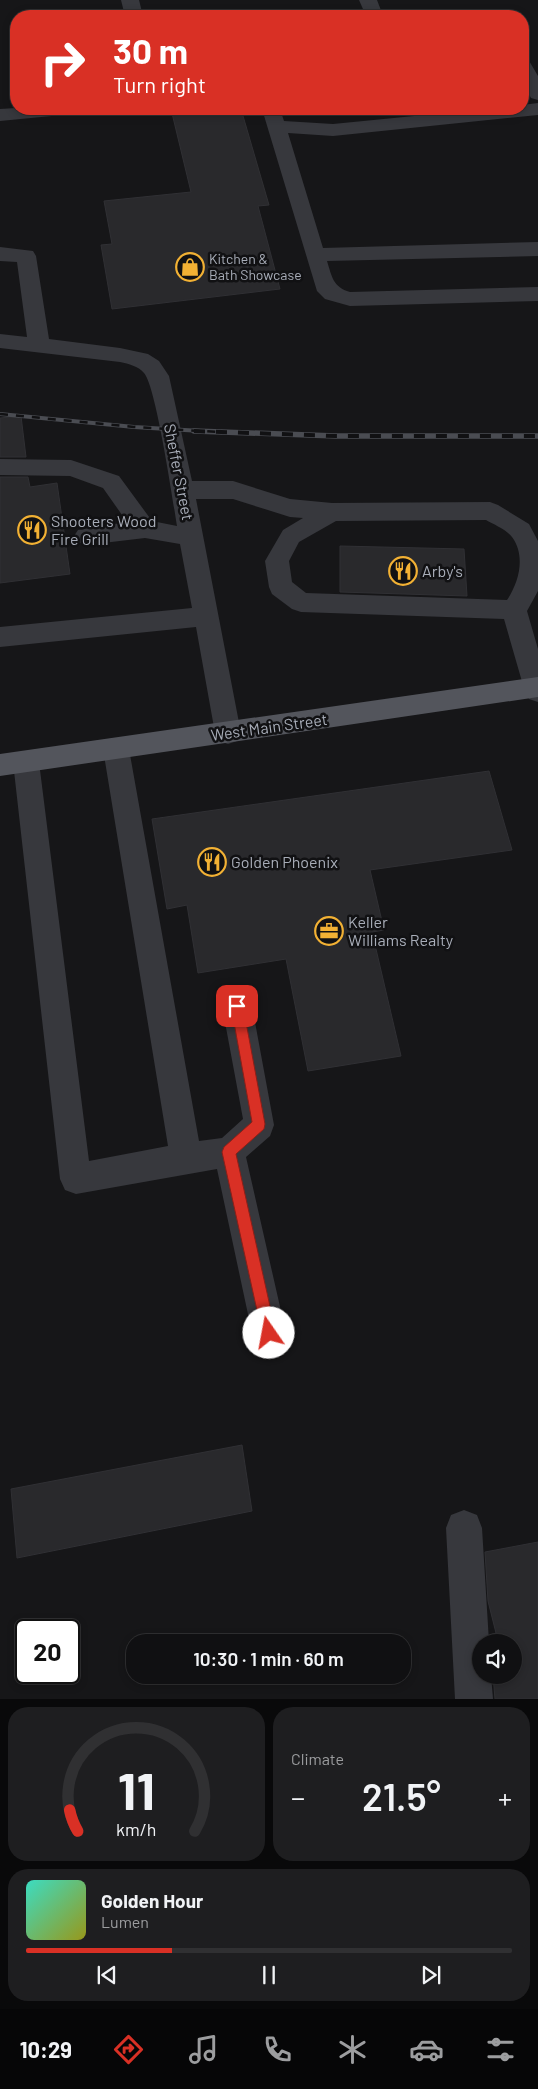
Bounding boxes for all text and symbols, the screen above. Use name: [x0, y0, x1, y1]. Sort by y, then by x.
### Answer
text: 30 m: [113, 29, 188, 71]
icon: right: [30, 30, 95, 95]
text: Turn right: [113, 71, 206, 97]
place label: Kitchen & Bath Showcase: [209, 250, 302, 283]
shop icon: Kitchen & Bath Showcase: [175, 252, 205, 282]
street label: Sheffer Street: [161, 422, 198, 522]
place label: Shooters Wood Fire Grill: [51, 511, 156, 548]
restaurant icon: Shooters Wood Fire Grill: [17, 515, 47, 545]
restaurant icon: Arby's: [388, 556, 418, 586]
place label: Arby's: [422, 561, 463, 580]
street label: West Main Street: [209, 709, 328, 744]
restaurant icon: Golden Phoenix: [197, 847, 227, 877]
place label: Golden Phoenix: [231, 852, 338, 871]
place label: Keller Williams Realty: [348, 912, 454, 949]
office icon: Keller Williams Realty: [314, 916, 344, 946]
pin: [216, 985, 258, 1027]
icon: arrive: [223, 992, 251, 1020]
position arrow: [242, 1306, 294, 1358]
speed limit sign: 20: [15, 1619, 80, 1684]
map controls: [472, 1634, 522, 1684]
button: sound: [472, 1634, 522, 1684]
text: 10:30 · 1 min · 60 m: [193, 1647, 344, 1670]
text: Climate: [291, 1749, 344, 1768]
text: 11: [118, 1758, 155, 1820]
text: 21.5°: [362, 1773, 441, 1819]
text: −: [291, 1780, 305, 1814]
text: +: [498, 1780, 512, 1814]
text: km/h: [116, 1818, 157, 1840]
text: Golden Hour: [101, 1889, 203, 1912]
text: Lumen: [101, 1912, 149, 1931]
icon: previous: [93, 1961, 121, 1989]
icon: pause: [255, 1961, 283, 1989]
icon: next: [417, 1961, 445, 1989]
icon: directions: [111, 2032, 146, 2067]
icon: music: [186, 2032, 221, 2067]
icon: phone: [260, 2032, 295, 2067]
icon: climate: [335, 2032, 370, 2067]
icon: car: [409, 2032, 444, 2067]
icon: filters: [483, 2032, 518, 2067]
text: 10:29: [20, 2036, 72, 2062]

